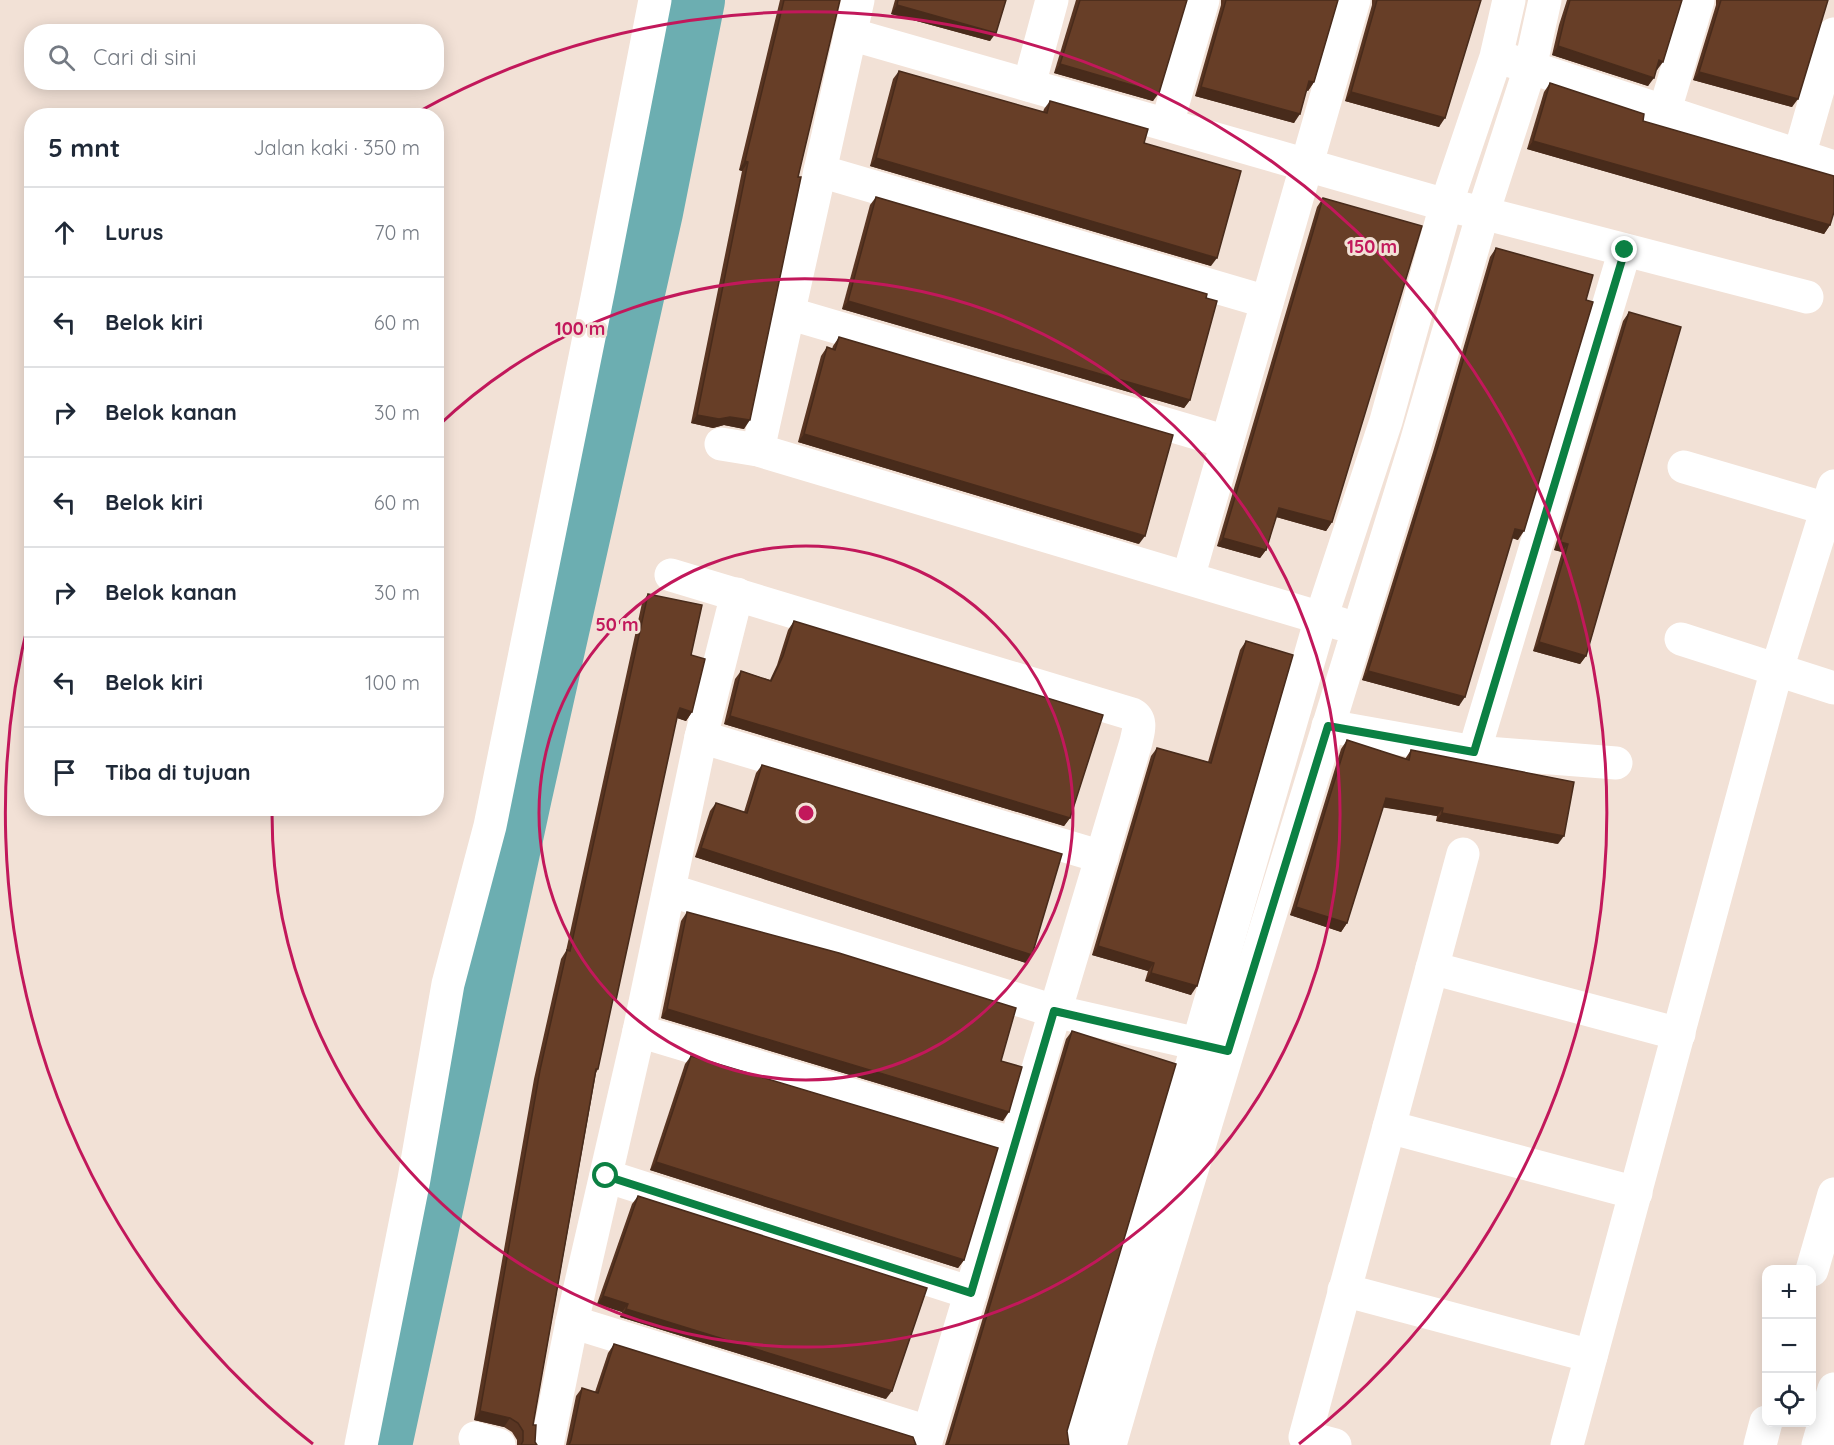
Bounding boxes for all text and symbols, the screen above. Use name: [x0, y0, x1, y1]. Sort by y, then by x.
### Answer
search box: [24, 24, 444, 90]
icon: search: [45, 41, 78, 74]
text: Cari di sini: [93, 43, 196, 71]
text: 5 mnt: [48, 131, 120, 164]
text: Jalan kaki · 350 m: [253, 135, 420, 160]
icon: ahead: [48, 216, 81, 249]
text: Lurus: [105, 218, 163, 246]
text: 70 m: [374, 220, 420, 245]
text: 150 m: [1347, 235, 1397, 258]
route end: [1611, 236, 1637, 262]
icon: left: [48, 306, 81, 339]
text: Belok kiri: [105, 308, 203, 336]
text: 60 m: [374, 310, 420, 335]
text: 100 m: [555, 317, 605, 340]
icon: right: [48, 396, 81, 429]
text: Belok kanan: [105, 398, 237, 426]
text: 30 m: [374, 400, 420, 425]
icon: left: [48, 486, 81, 519]
text: Belok kiri: [105, 488, 203, 516]
text: 60 m: [374, 490, 420, 515]
icon: right: [48, 576, 81, 609]
text: Belok kanan: [105, 578, 237, 606]
text: 30 m: [374, 580, 420, 605]
text: 50 m: [595, 613, 639, 636]
icon: left: [48, 666, 81, 699]
text: Belok kiri: [105, 668, 203, 696]
text: 100 m: [365, 670, 420, 695]
icon: arrive: [48, 756, 81, 789]
text: Tiba di tujuan: [105, 758, 251, 786]
centre of rings: [796, 803, 816, 823]
route start: [592, 1162, 618, 1188]
map controls: [1762, 1265, 1816, 1427]
button: +: [1762, 1265, 1816, 1319]
button: −: [1762, 1319, 1816, 1373]
button: locate: [1762, 1373, 1816, 1427]

